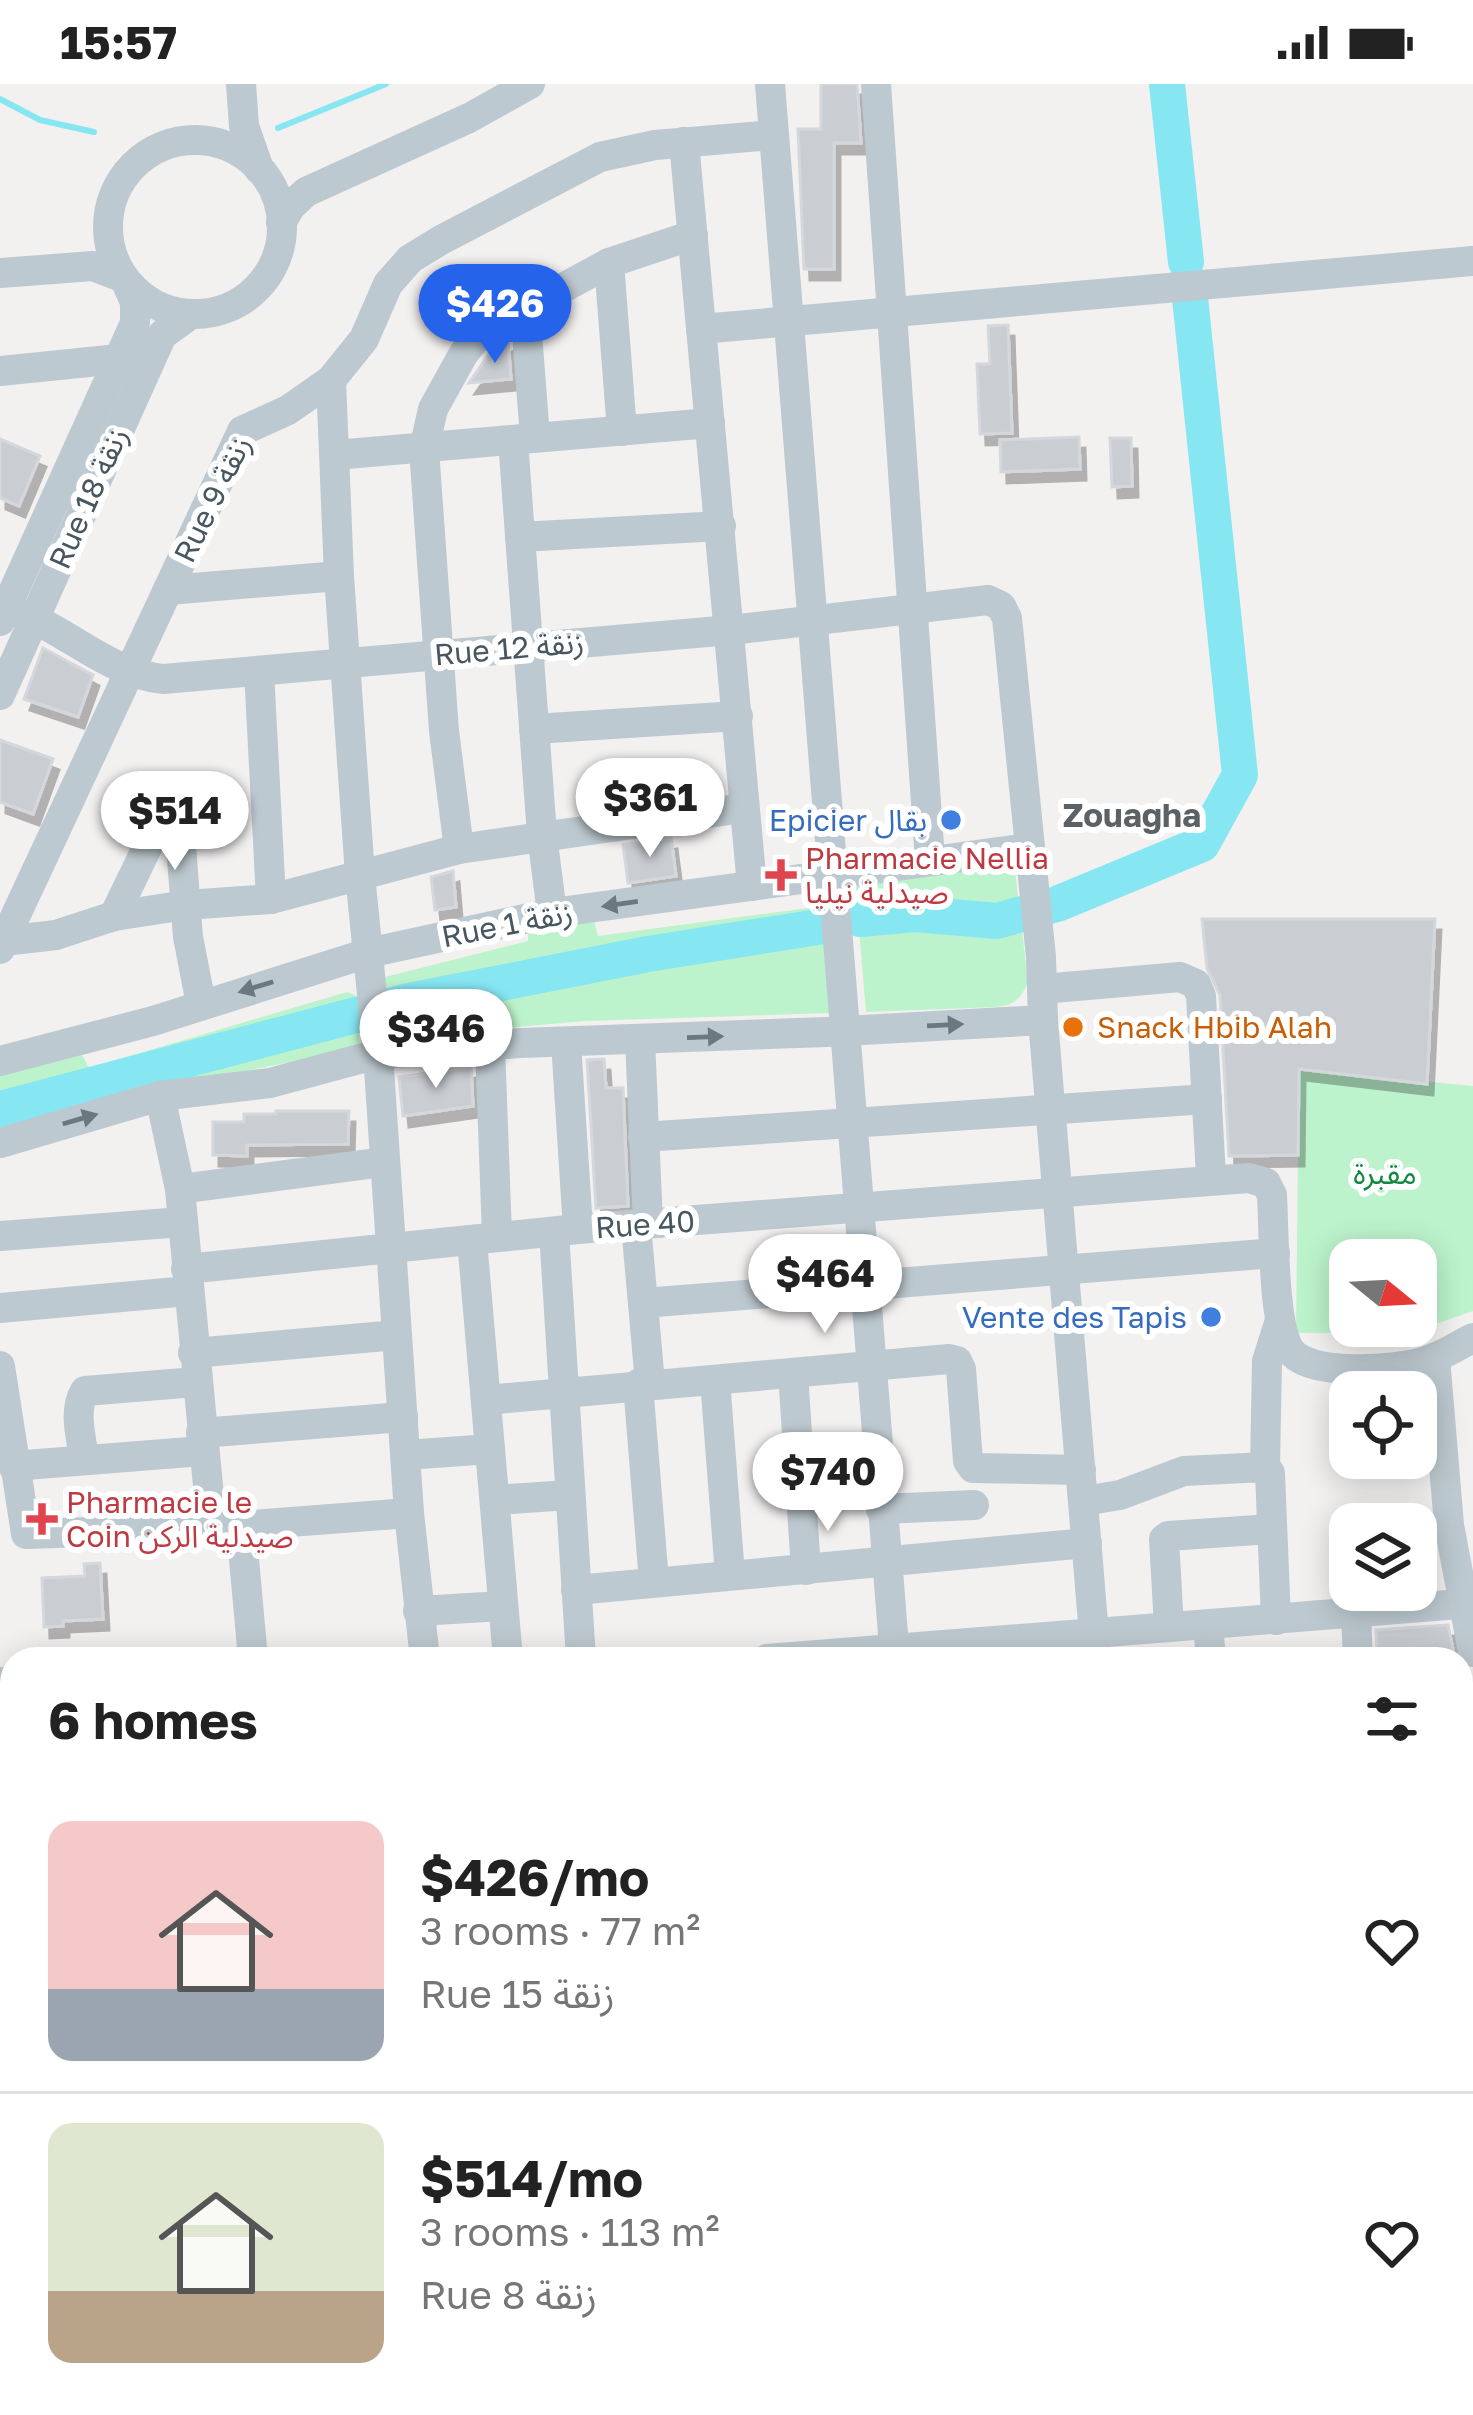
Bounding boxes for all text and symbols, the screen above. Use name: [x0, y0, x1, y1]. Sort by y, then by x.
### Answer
text: 15:57: [60, 15, 177, 69]
pin: $426: [424, 264, 566, 366]
text: $426: [445, 279, 545, 326]
street label: Rue 18 زنقة: [41, 422, 135, 574]
street label: Rue 9 زنقة: [166, 430, 258, 568]
street label: Rue 12 زنقة: [433, 624, 585, 672]
pin: $361: [579, 758, 721, 860]
pin: $514: [104, 771, 246, 873]
text: $361: [603, 773, 697, 820]
text: $514: [128, 786, 222, 833]
district label: Zouagha: [1063, 795, 1201, 834]
place label: Epicier بقال: [769, 802, 927, 839]
marker: Epicier بقال: [938, 807, 964, 833]
place label: Pharmacie Nellia صيدلية نيليا: [805, 840, 1049, 910]
marker: Pharmacie Nellia صيدلية نيليا: [768, 862, 794, 888]
street label: Rue 1 زنقة: [439, 894, 575, 954]
one-way arrow: [601, 895, 639, 914]
one-way arrow: [237, 979, 274, 997]
pin: $346: [365, 989, 507, 1091]
text: $346: [386, 1004, 486, 1051]
place label: Snack Hbib Alah: [1097, 1009, 1332, 1045]
marker: Snack Hbib Alah: [1060, 1014, 1086, 1040]
one-way arrow: [927, 1016, 964, 1035]
one-way arrow: [687, 1027, 725, 1046]
one-way arrow: [62, 1109, 99, 1128]
park label: مقبرة: [1353, 1155, 1417, 1191]
street label: Rue 40: [594, 1203, 696, 1245]
pin: $464: [754, 1234, 896, 1336]
north arrow: [1329, 1239, 1437, 1347]
map controls: [1329, 1239, 1437, 1611]
text: $464: [775, 1249, 875, 1296]
place label: Vente des Tapis: [962, 1299, 1187, 1335]
marker: Vente des Tapis: [1198, 1304, 1224, 1330]
button: locate: [1329, 1371, 1437, 1479]
pin: $740: [757, 1432, 899, 1534]
text: $740: [779, 1447, 877, 1494]
place label: Pharmacie le Coin صيدلية الركن: [66, 1484, 294, 1554]
button: layers: [1329, 1503, 1437, 1611]
marker: Pharmacie le Coin صيدلية الركن: [29, 1506, 55, 1532]
icon: filters: [1359, 1686, 1425, 1752]
text: 6 homes: [48, 1689, 258, 1750]
text: $426/mo: [420, 1846, 649, 1907]
icon: home: [144, 1869, 288, 2013]
text: 3 rooms · 77 m²: [420, 1907, 700, 1954]
icon: heart: [1359, 1908, 1425, 1974]
text: Rue 15 زنقة: [420, 1970, 615, 2017]
text: $514/mo: [420, 2147, 643, 2208]
icon: home: [144, 2171, 288, 2315]
text: 3 rooms · 113 m²: [420, 2208, 720, 2255]
icon: heart: [1359, 2210, 1425, 2276]
text: Rue 8 زنقة: [420, 2271, 597, 2318]

